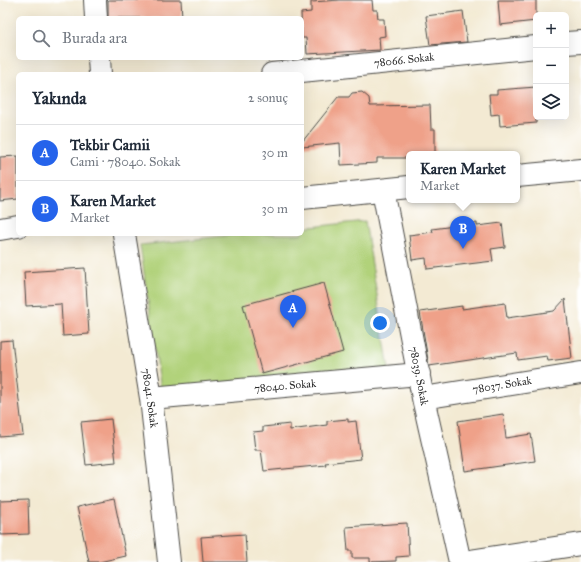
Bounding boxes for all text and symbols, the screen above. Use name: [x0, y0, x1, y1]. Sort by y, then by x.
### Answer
map controls: [533, 12, 569, 120]
button: +: [533, 12, 569, 48]
search box: [16, 16, 304, 60]
icon: search: [30, 27, 52, 49]
text: Burada ara: [62, 29, 127, 47]
button: −: [533, 48, 569, 84]
street label: 78066. Sokak: [373, 50, 436, 70]
button: layers: [533, 84, 569, 120]
text: Yakında: [32, 88, 86, 109]
text: 2 sonuç: [248, 90, 288, 106]
text: Tekbir Camii: [70, 136, 150, 154]
text: A: [41, 145, 49, 161]
text: 30 m: [262, 145, 288, 161]
popup: [406, 151, 520, 203]
text: Cami · 78040. Sokak: [70, 154, 181, 170]
text: Karen Market: [420, 160, 506, 178]
text: Market: [420, 178, 460, 194]
text: Karen Market: [70, 192, 156, 210]
text: B: [41, 201, 49, 217]
text: 30 m: [262, 201, 288, 217]
text: Market: [70, 210, 110, 226]
pin: B: [450, 216, 476, 249]
pin: A: [280, 295, 306, 328]
your location: [370, 313, 390, 333]
street label: 78039. Sokak: [407, 345, 431, 407]
street label: 78041. Sokak: [139, 367, 161, 429]
street label: 78037. Sokak: [472, 374, 533, 396]
street label: 78040. Sokak: [254, 377, 317, 395]

